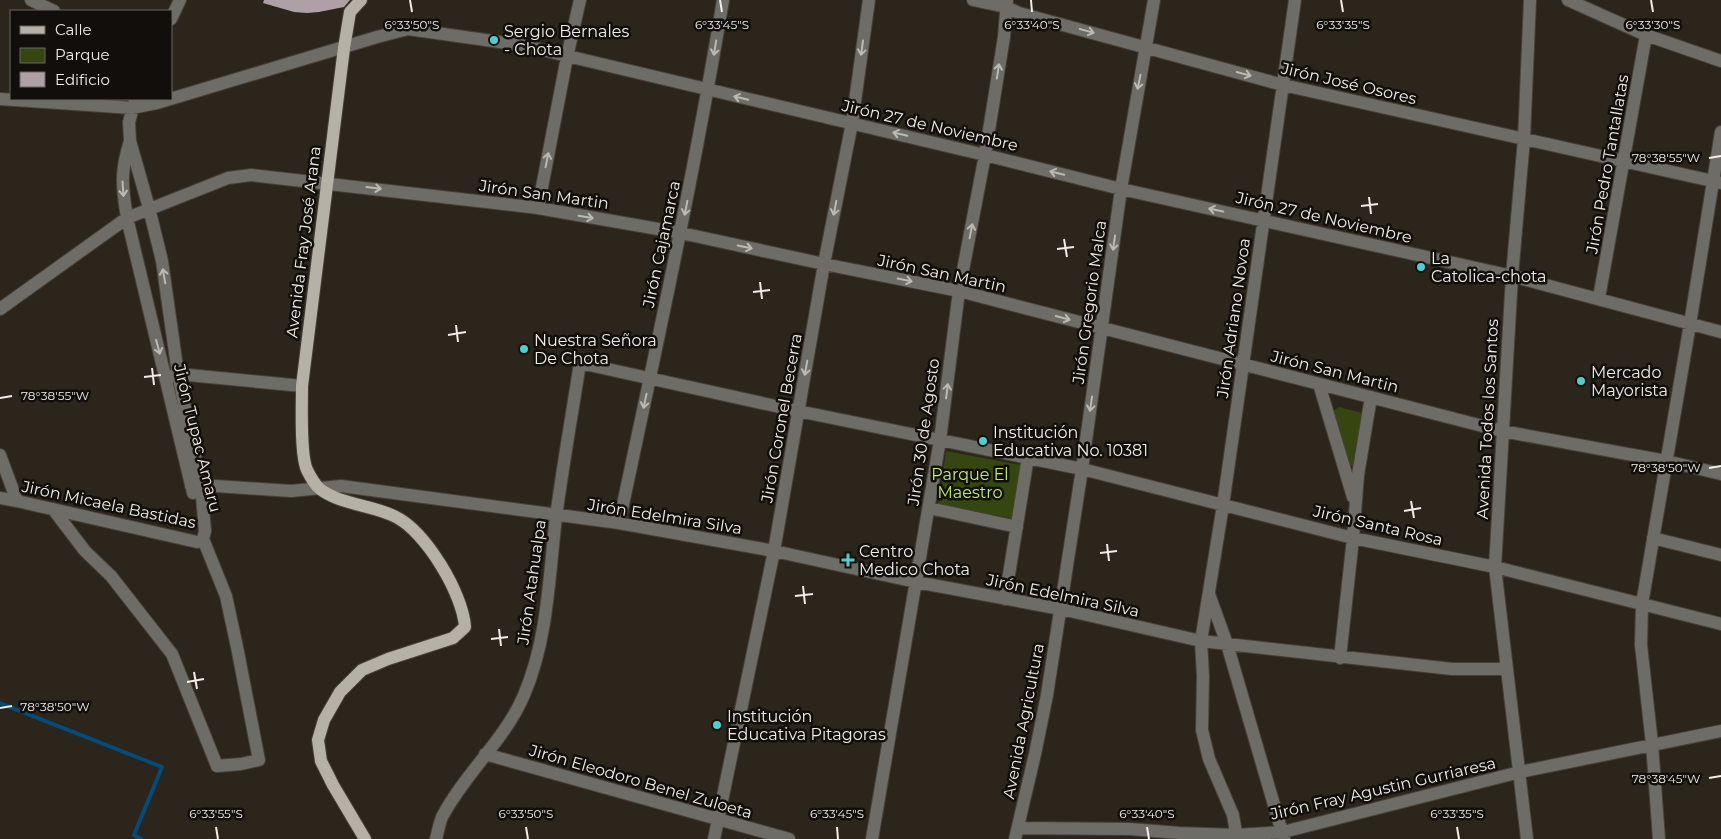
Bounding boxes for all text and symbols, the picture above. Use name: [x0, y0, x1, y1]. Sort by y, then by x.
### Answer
legend: [10, 10, 172, 100]
text: 6°33'50"S: [385, 17, 439, 32]
text: 6°33'45"S: [695, 17, 749, 32]
text: 6°33'40"S: [1004, 17, 1060, 32]
text: 6°33'35"S: [1316, 17, 1370, 32]
text: 6°33'30"S: [1626, 17, 1680, 32]
text: Calle: [55, 20, 92, 39]
place label: Sergio Bernales - Chota: [504, 22, 629, 59]
one-way arrow: [1079, 27, 1095, 37]
marker: Sergio Bernales - Chota: [488, 34, 500, 46]
one-way arrow: [709, 40, 719, 56]
one-way arrow: [857, 40, 867, 56]
text: Parque: [55, 45, 110, 64]
street label: Jirón José Osores: [1278, 58, 1419, 108]
one-way arrow: [994, 63, 1004, 79]
text: Edificio: [55, 70, 110, 89]
one-way arrow: [1236, 70, 1252, 79]
street label: Jirón Pedro Tantallatas: [1582, 73, 1633, 256]
one-way arrow: [1134, 74, 1143, 90]
one-way arrow: [734, 93, 750, 102]
street label: Jirón 27 de Noviembre: [839, 96, 1020, 155]
one-way arrow: [892, 129, 908, 138]
street label: Avenida Fray José Arana: [282, 145, 325, 339]
text: 78°38'55"W: [1632, 150, 1700, 165]
one-way arrow: [543, 153, 553, 169]
one-way arrow: [1050, 168, 1066, 177]
street label: Jirón San Martin: [477, 176, 610, 213]
street label: Jirón Cajamarca: [639, 179, 684, 310]
one-way arrow: [119, 181, 128, 197]
one-way arrow: [366, 183, 382, 193]
street label: Jirón 27 de Noviembre: [1233, 188, 1414, 247]
one-way arrow: [681, 200, 690, 216]
one-way arrow: [829, 200, 839, 216]
one-way arrow: [1208, 205, 1224, 214]
one-way arrow: [578, 212, 594, 222]
street label: Jirón Gregorio Malca: [1068, 219, 1110, 386]
one-way arrow: [966, 223, 976, 239]
one-way arrow: [1108, 234, 1118, 250]
street label: Jirón Adriano Novoa: [1213, 237, 1254, 400]
one-way arrow: [737, 243, 753, 252]
place label: La Catolica-chota: [1431, 249, 1547, 286]
street label: Jirón San Martin: [875, 250, 1008, 296]
marker: La Catolica-chota: [1415, 261, 1427, 273]
one-way arrow: [159, 268, 169, 284]
one-way arrow: [896, 276, 912, 286]
one-way arrow: [1054, 314, 1070, 323]
street label: Avenida Todos los Santos: [1473, 318, 1502, 520]
place label: Nuestra Señora De Chota: [534, 331, 657, 368]
street label: Jirón Coronel Becerra: [757, 332, 806, 505]
one-way arrow: [154, 339, 164, 355]
marker: Nuestra Señora De Chota: [518, 343, 530, 355]
street label: Jirón San Martin: [1268, 346, 1401, 397]
street label: Jirón 30 de Agosto: [904, 357, 943, 508]
one-way arrow: [800, 360, 810, 376]
street label: Jirón Tupac Amaru: [170, 361, 225, 514]
place label: Mercado Mayorista: [1591, 363, 1668, 400]
marker: Mercado Mayorista: [1575, 375, 1587, 387]
one-way arrow: [942, 384, 952, 400]
text: 78°38'55"W: [21, 388, 89, 403]
one-way arrow: [640, 393, 649, 409]
one-way arrow: [1086, 395, 1096, 411]
place label: Institución Educativa No. 10381: [993, 423, 1148, 460]
marker: Institución Educativa No. 10381: [977, 435, 989, 447]
text: 78°38'50"W: [1631, 460, 1701, 475]
park label: Parque El Maestro: [931, 465, 1009, 502]
street label: Jirón Micaela Bastidas: [19, 477, 198, 532]
street label: Jirón Edelmira Silva: [585, 495, 743, 538]
street label: Jirón Santa Rosa: [1310, 501, 1444, 550]
street label: Jirón Atahualpa: [513, 518, 550, 647]
place label: Centro Medico Chota: [859, 542, 970, 579]
marker: Centro Medico Chota: [841, 553, 855, 567]
street label: Jirón Edelmira Silva: [984, 570, 1141, 621]
street label: Avenida Agricultura: [999, 642, 1048, 800]
text: 78°38'50"W: [20, 699, 90, 714]
place label: Institución Educativa Pitagoras: [727, 707, 886, 744]
marker: Institución Educativa Pitagoras: [711, 719, 723, 731]
street label: Jirón Eleodoro Benel Zuloeta: [526, 740, 754, 822]
street label: Jirón Fray Agustin Gurriaresa: [1268, 753, 1498, 824]
text: 78°38'45"W: [1632, 771, 1700, 786]
text: 6°33'55"S: [189, 806, 243, 821]
text: 6°33'50"S: [499, 806, 553, 821]
text: 6°33'45"S: [810, 806, 864, 821]
text: 6°33'40"S: [1119, 806, 1175, 821]
text: 6°33'35"S: [1430, 806, 1484, 821]

